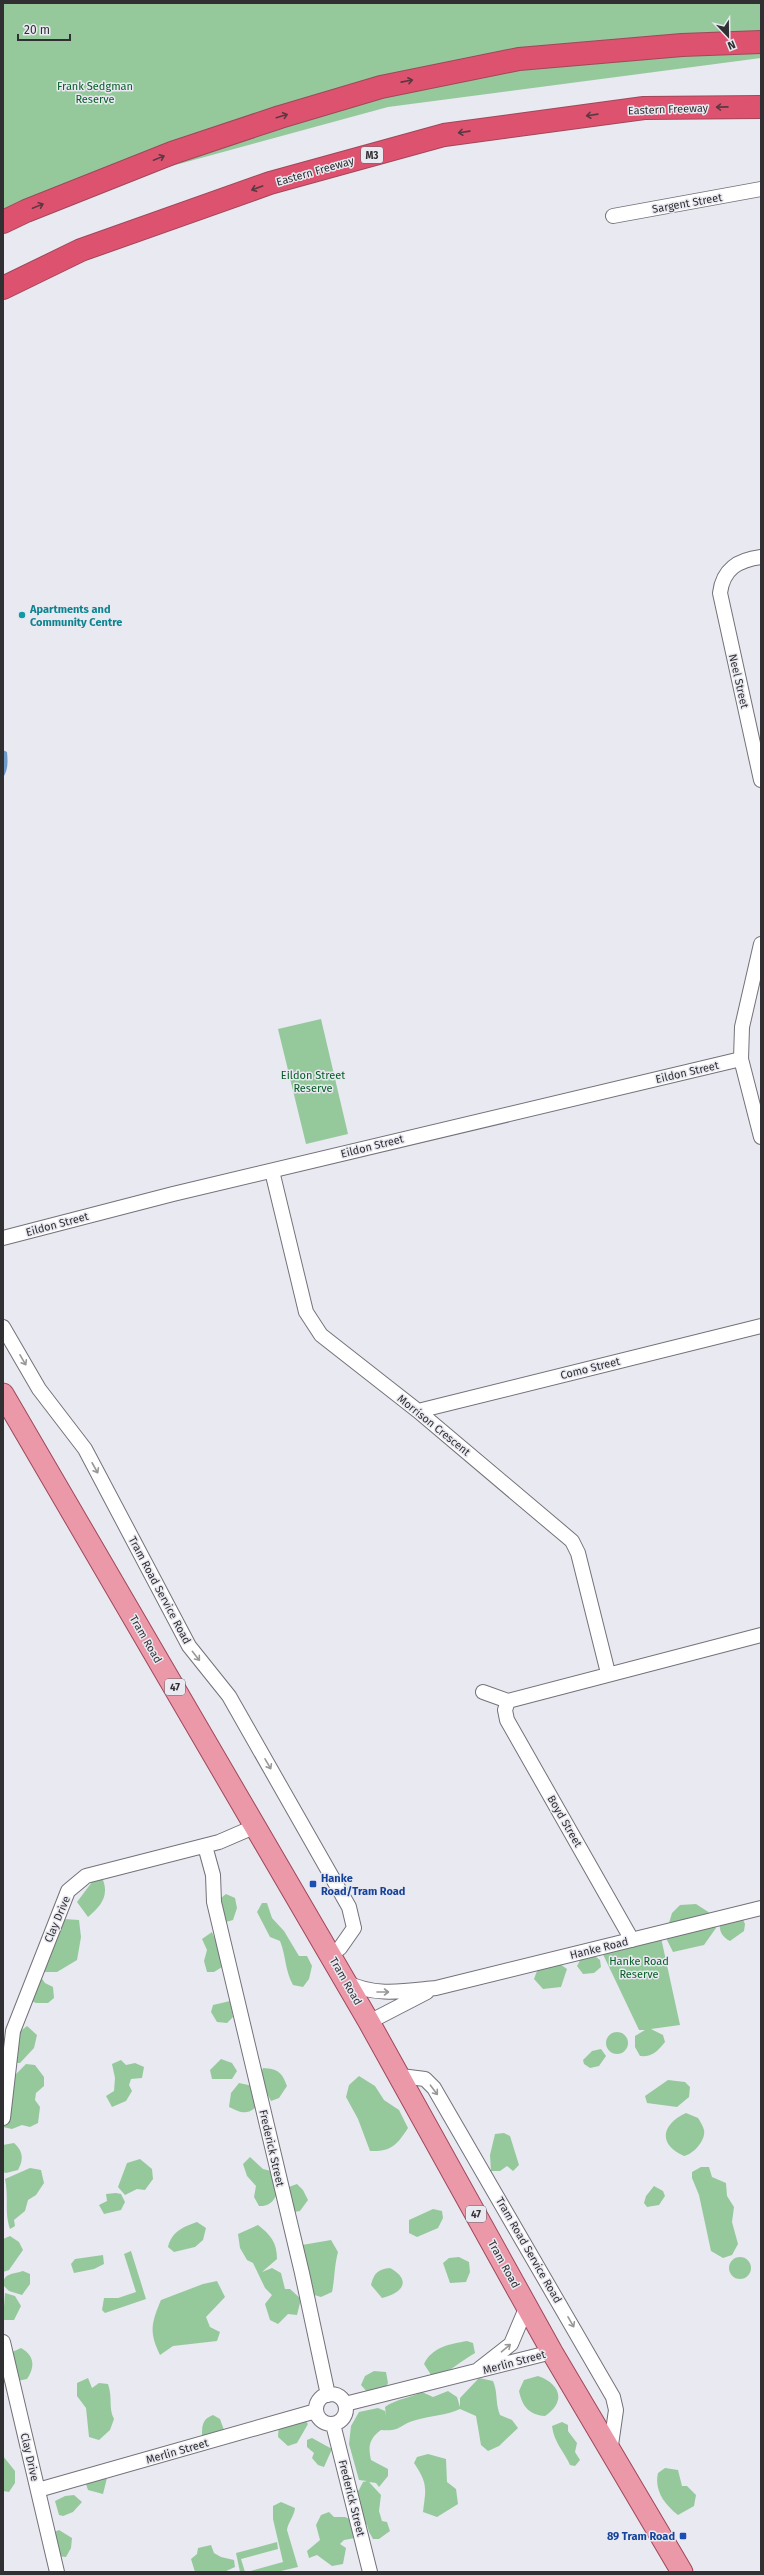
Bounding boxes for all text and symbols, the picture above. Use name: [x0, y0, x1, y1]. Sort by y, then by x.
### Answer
scale bar: [18, 16, 70, 42]
north arrow: [708, 16, 748, 56]
text: 20 m: [24, 23, 50, 37]
text: N: [726, 37, 737, 52]
one-way arrow: [400, 77, 413, 85]
park label: Frank Sedgman Reserve: [57, 80, 133, 106]
street label: Eastern Freeway: [628, 102, 709, 117]
one-way arrow: [716, 103, 729, 111]
one-way arrow: [586, 111, 599, 119]
one-way arrow: [275, 112, 288, 119]
one-way arrow: [458, 128, 471, 136]
road number: M3: [361, 147, 383, 163]
one-way arrow: [153, 154, 165, 162]
street label: Eastern Freeway: [275, 154, 356, 189]
one-way arrow: [252, 184, 264, 192]
street label: Sargent Street: [651, 191, 723, 216]
one-way arrow: [32, 202, 44, 209]
place label: Apartments and Community Centre: [29, 603, 122, 629]
marker: Apartments and Community Centre: [17, 610, 27, 620]
street label: Neel Street: [726, 653, 751, 710]
street label: Eildon Street: [654, 1059, 720, 1086]
park label: Eildon Street Reserve: [281, 1069, 345, 1095]
street label: Eildon Street: [339, 1132, 405, 1161]
street label: Eildon Street: [24, 1210, 90, 1239]
one-way arrow: [19, 1354, 27, 1366]
street label: Como Street: [559, 1355, 621, 1382]
street label: Morrison Crescent: [395, 1392, 473, 1459]
one-way arrow: [92, 1462, 100, 1474]
street label: Tram Road Service Road: [126, 1534, 194, 1646]
street label: Tram Road: [127, 1613, 165, 1665]
one-way arrow: [192, 1651, 201, 1661]
road number: 47: [165, 1679, 185, 1695]
one-way arrow: [264, 1758, 272, 1770]
street label: Boyd Street: [544, 1793, 585, 1850]
place label: Hanke Road/Tram Road: [321, 1872, 405, 1898]
marker: Hanke Road/Tram Road: [308, 1879, 318, 1889]
street label: Clay Drive: [42, 1894, 73, 1944]
street label: Hanke Road: [569, 1935, 630, 1962]
street label: Tram Road: [327, 1955, 364, 2007]
park label: Hanke Road Reserve: [609, 1955, 669, 1981]
one-way arrow: [376, 1988, 389, 1996]
one-way arrow: [430, 2084, 439, 2095]
street label: Frederick Street: [256, 2108, 287, 2188]
street label: Tram Road Service Road: [493, 2195, 565, 2305]
road number: 47: [466, 2206, 486, 2222]
street label: Tram Road: [485, 2238, 523, 2290]
one-way arrow: [567, 2316, 575, 2328]
one-way arrow: [500, 2343, 511, 2352]
street label: Merlin Street: [481, 2348, 547, 2377]
street label: Clay Drive: [18, 2432, 41, 2483]
street label: Merlin Street: [144, 2436, 210, 2467]
street label: Frederick Street: [336, 2458, 367, 2538]
place label: 89 Tram Road: [607, 2530, 675, 2543]
marker: 89 Tram Road: [678, 2531, 688, 2541]

